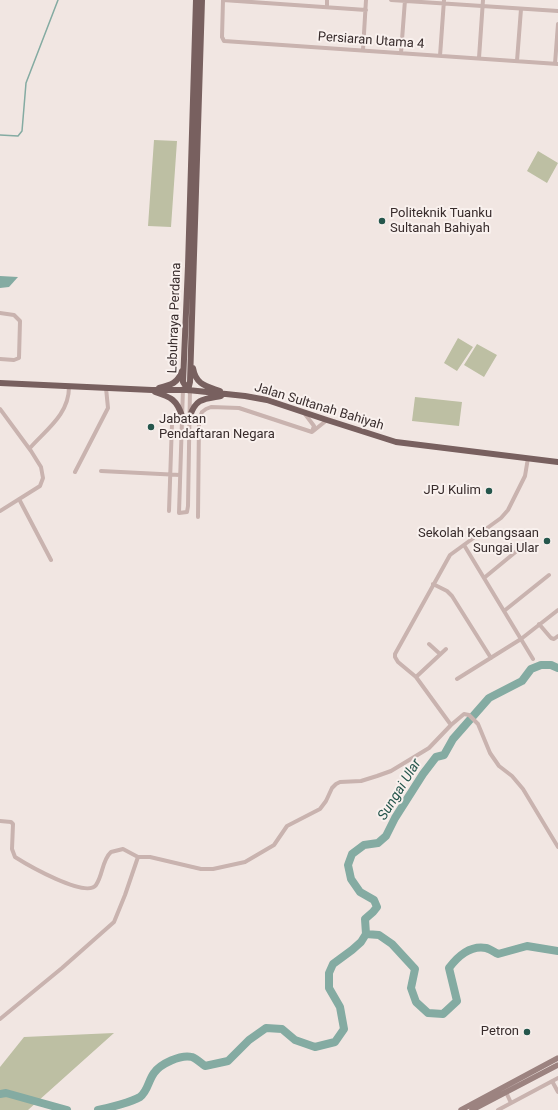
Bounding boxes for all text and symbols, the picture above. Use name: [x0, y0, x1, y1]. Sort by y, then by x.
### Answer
street label: Persiaran Utama 4: [317, 29, 425, 53]
place label: Politeknik Tuanku Sultanah Bahiyah: [390, 206, 492, 237]
marker: Politeknik Tuanku Sultanah Bahiyah: [377, 216, 387, 226]
street label: Lebuhraya Perdana: [165, 262, 185, 374]
street label: Jalan Sultanah Bahiyah: [252, 380, 386, 434]
place label: Jabatan Pendaftaran Negara: [159, 412, 275, 443]
marker: Jabatan Pendaftaran Negara: [146, 422, 156, 432]
place label: JPJ Kulim: [424, 483, 481, 499]
marker: JPJ Kulim: [484, 486, 494, 496]
place label: Sekolah Kebangsaan Sungai Ular: [418, 526, 539, 557]
marker: Sekolah Kebangsaan Sungai Ular: [542, 536, 552, 546]
water label: Sungai Ular: [375, 756, 425, 824]
place label: Petron: [481, 1024, 519, 1040]
marker: Petron: [522, 1027, 532, 1037]

